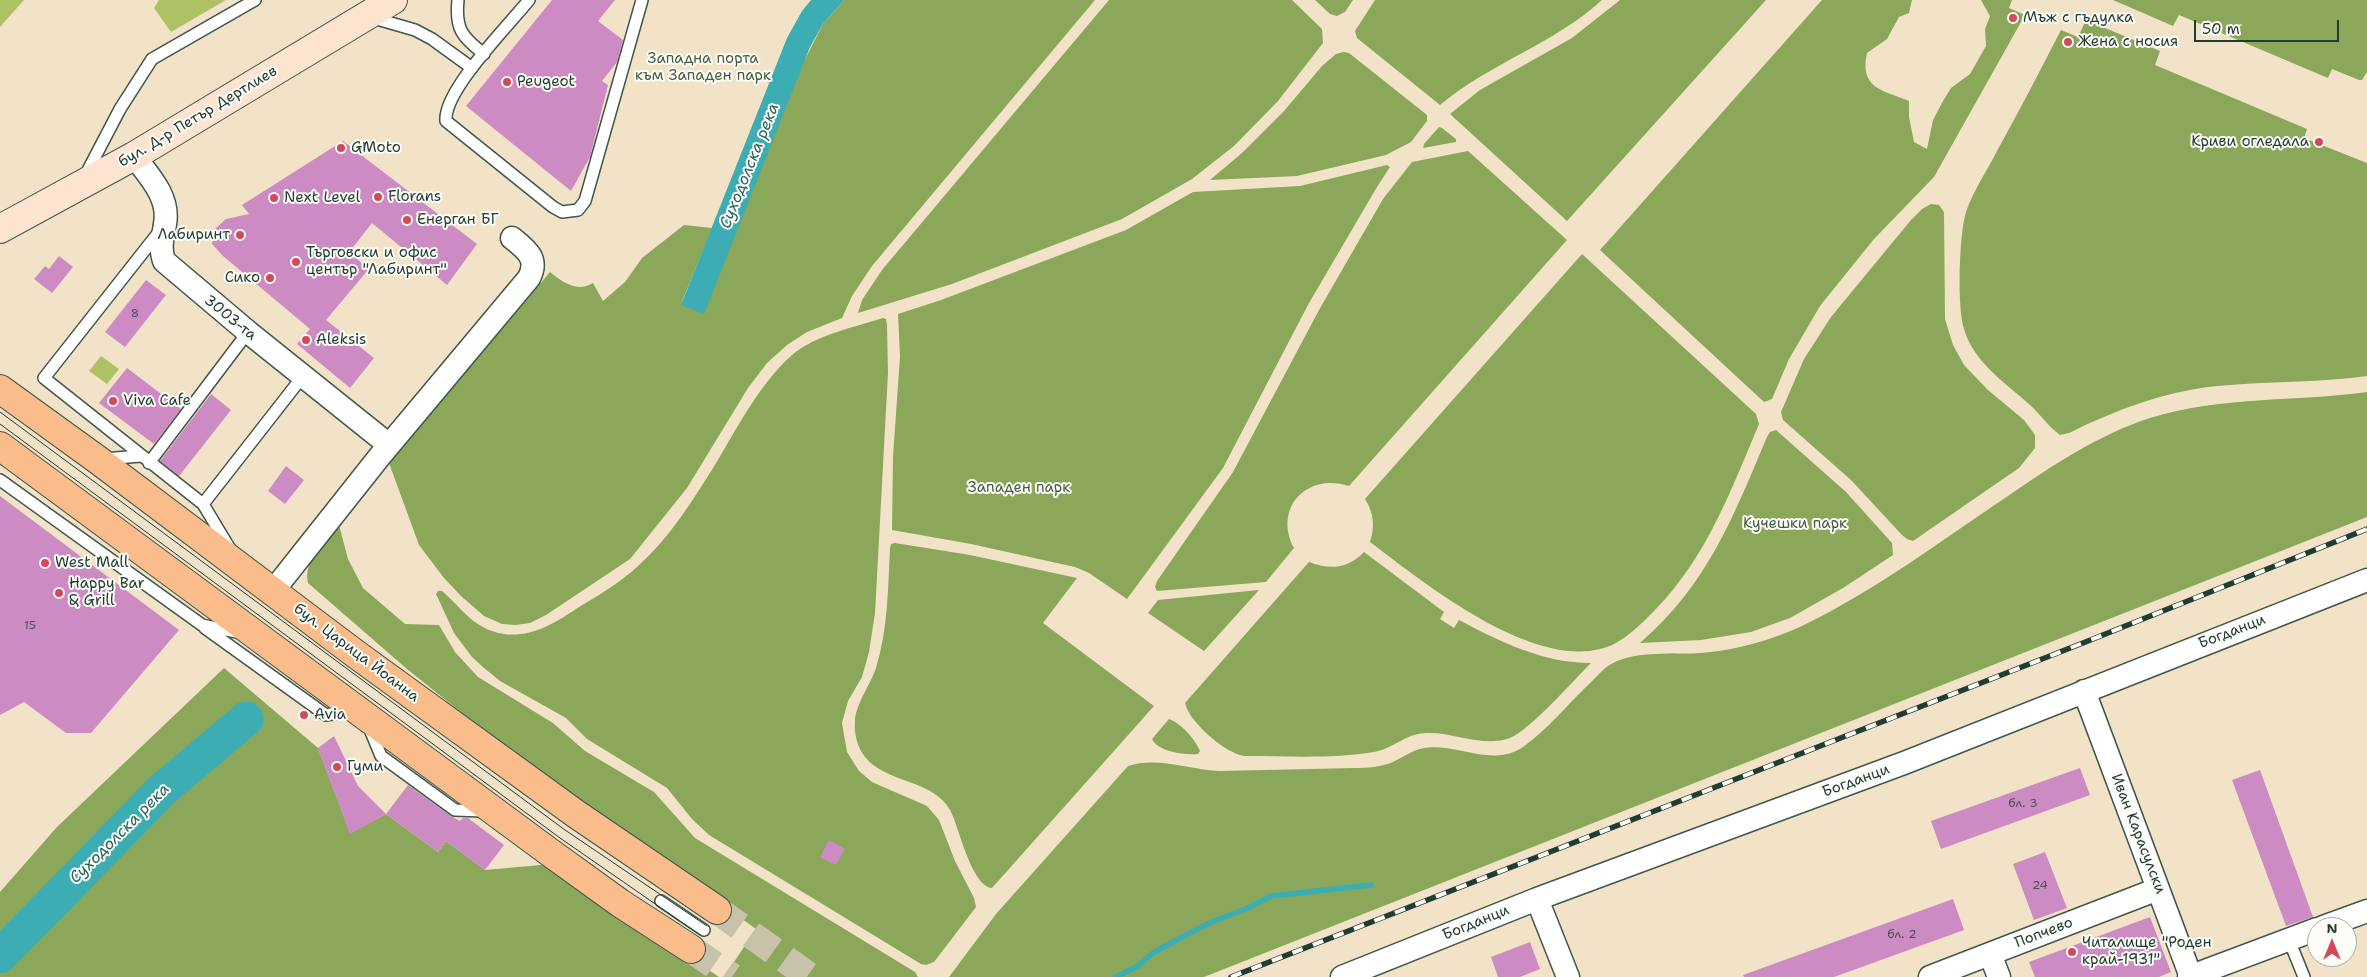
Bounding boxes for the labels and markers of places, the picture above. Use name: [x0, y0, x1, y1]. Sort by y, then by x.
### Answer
place label: Мъж с гъдулка: [2023, 9, 2133, 27]
marker: Мъж с гъдулка: [2007, 12, 2019, 24]
place label: Жена с носия: [2078, 33, 2178, 51]
marker: Жена с носия: [2062, 36, 2074, 48]
place label: Peugeot: [517, 73, 575, 91]
marker: Peugeot: [501, 76, 513, 88]
place label: Криви огледала: [2191, 133, 2309, 151]
marker: Криви огледала: [2313, 136, 2325, 148]
place label: GMoto: [351, 139, 401, 157]
marker: GMoto: [335, 142, 347, 154]
place label: Florans: [388, 188, 441, 206]
place label: Next Level: [284, 189, 360, 207]
marker: Florans: [372, 191, 384, 203]
marker: Next Level: [268, 192, 280, 204]
place label: Енерган БГ: [417, 211, 499, 229]
marker: Енерган БГ: [401, 214, 413, 226]
place label: Лабиринт: [158, 226, 230, 244]
marker: Лабиринт: [234, 229, 246, 241]
place label: Търговски и офис център "Лабиринт": [306, 244, 447, 279]
marker: Търговски и офис център "Лабиринт": [290, 256, 302, 268]
place label: Сико: [225, 269, 260, 287]
marker: Сико: [264, 272, 276, 284]
place label: Aleksis: [316, 331, 366, 349]
marker: Aleksis: [300, 334, 312, 346]
place label: Viva Cafe: [123, 392, 191, 410]
marker: Viva Cafe: [107, 395, 119, 407]
place label: West Mall: [55, 554, 129, 572]
marker: West Mall: [39, 557, 51, 569]
place label: Happy Bar & Grill: [69, 575, 145, 610]
marker: Happy Bar & Grill: [53, 587, 65, 599]
place label: Avia: [314, 706, 346, 724]
marker: Avia: [298, 709, 310, 721]
place label: Гуми: [347, 758, 383, 776]
marker: Гуми: [331, 761, 343, 773]
place label: Читалище "Роден край-1931": [2082, 934, 2212, 969]
marker: Читалище "Роден край-1931": [2066, 946, 2078, 958]

